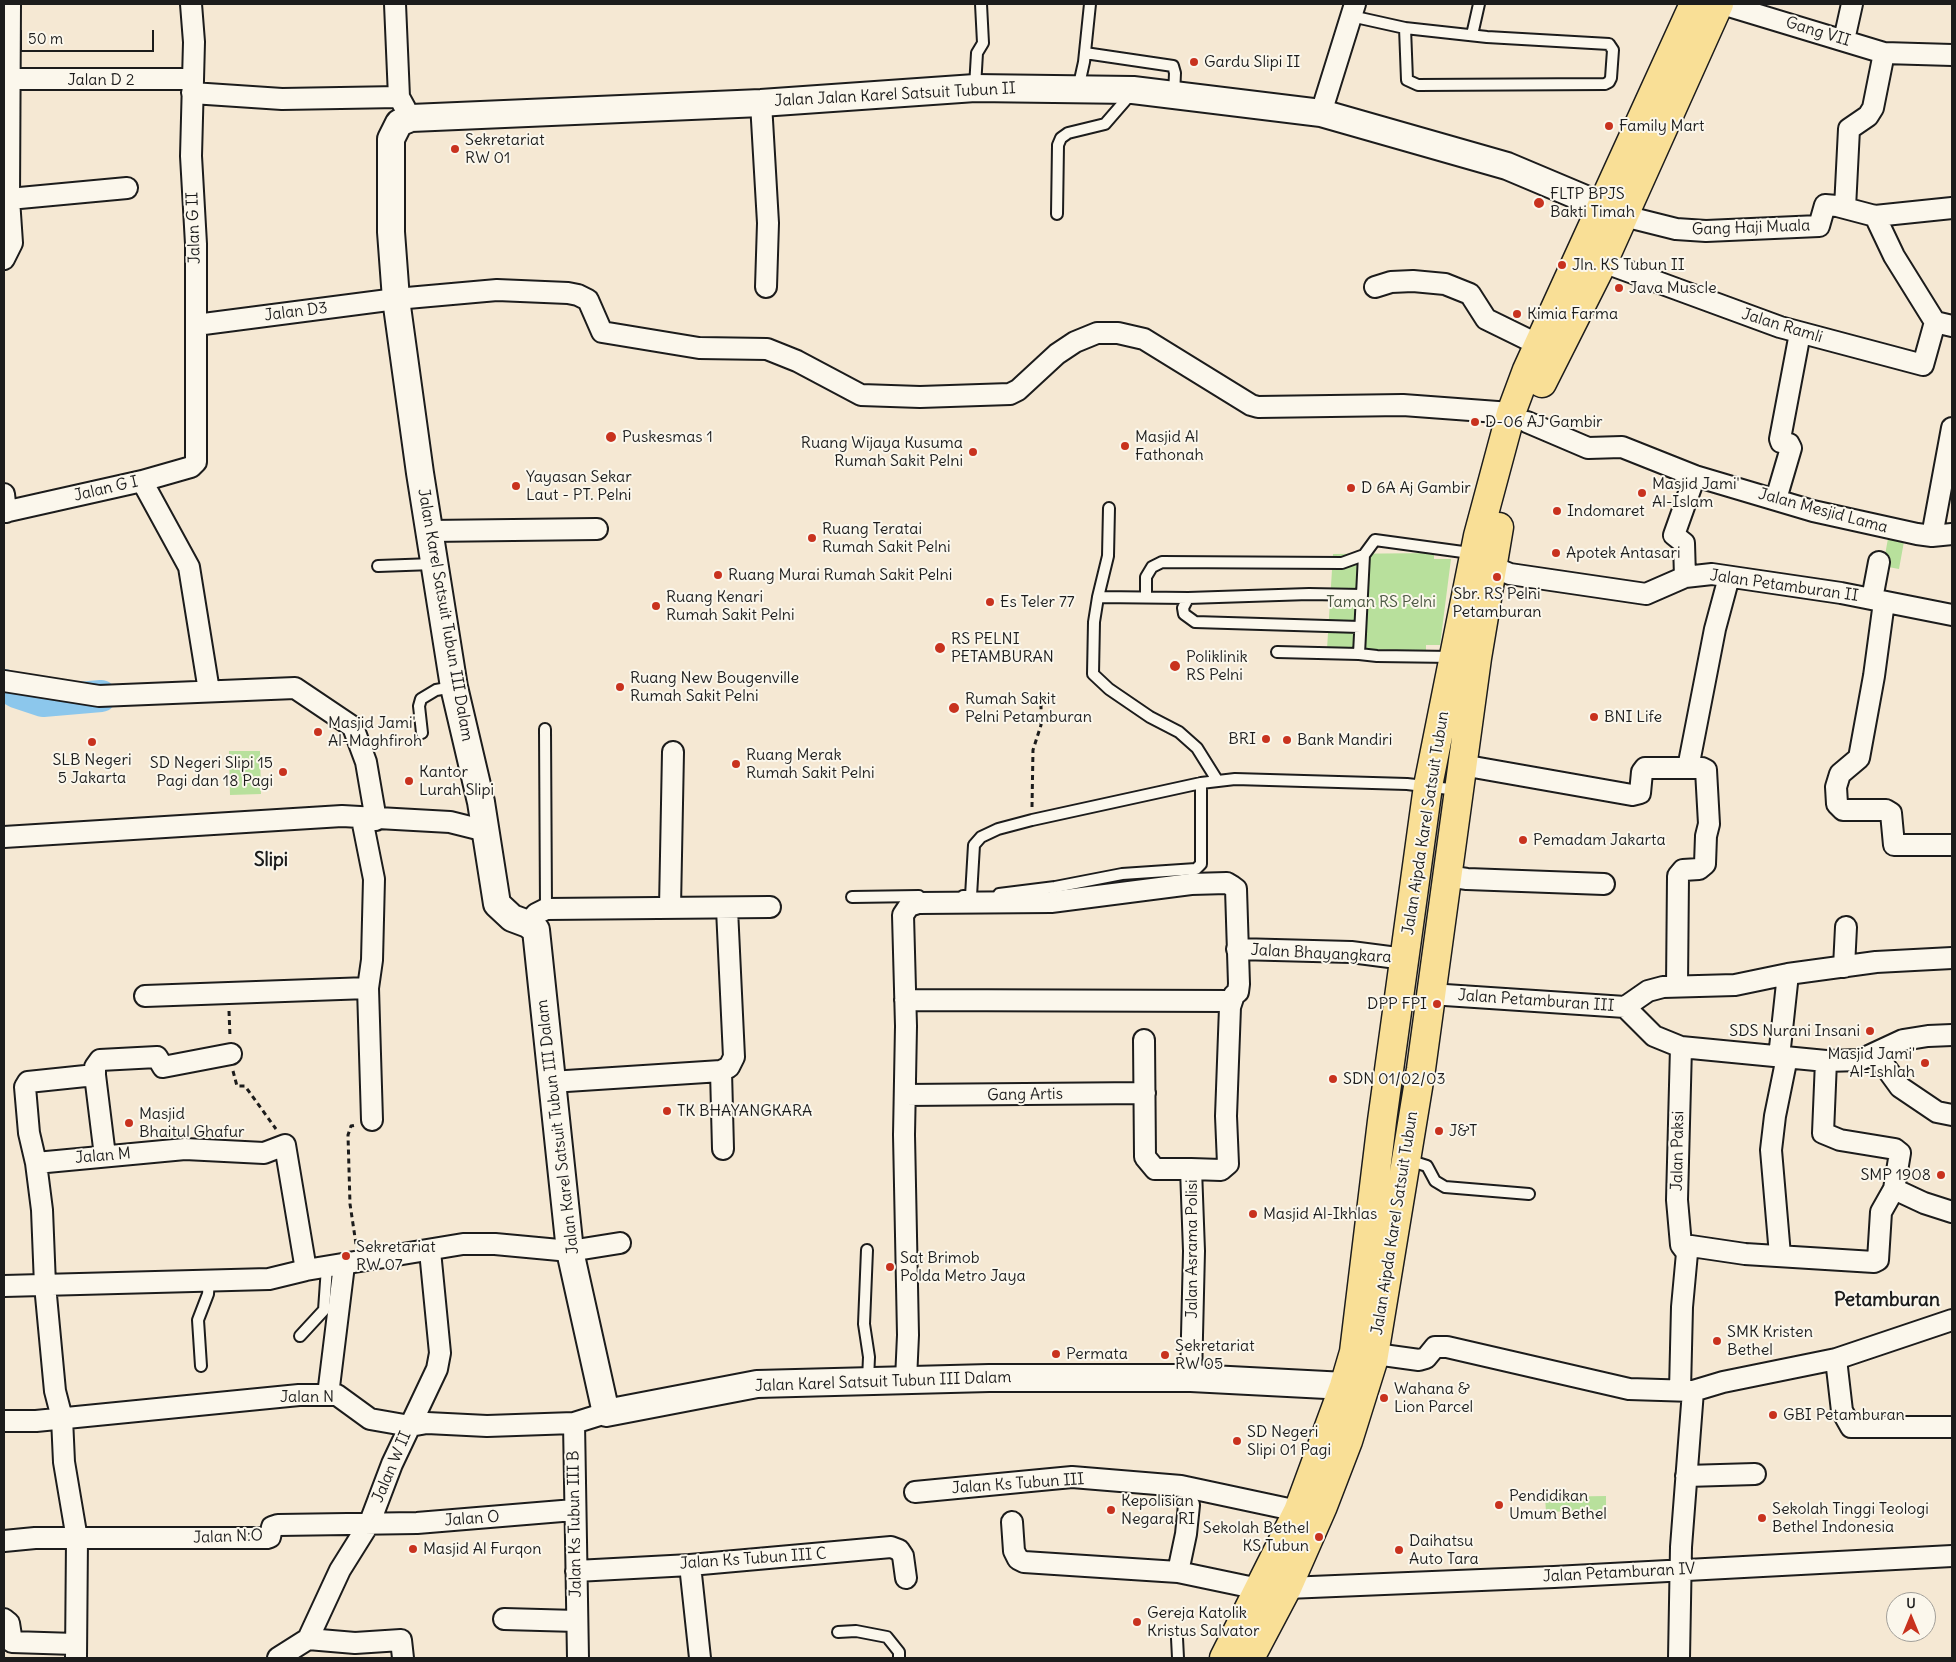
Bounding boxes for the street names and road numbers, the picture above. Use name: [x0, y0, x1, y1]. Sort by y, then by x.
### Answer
street label: Gang VII: [1783, 13, 1853, 51]
street label: Jalan D 2: [68, 70, 134, 90]
street label: Jalan Jalan Karel Satsuit Tubun II: [774, 79, 1016, 111]
street label: Jalan G II: [183, 192, 205, 264]
street label: Gang Haji Muala: [1692, 216, 1810, 240]
street label: Jalan D3: [263, 299, 329, 325]
street label: Jalan Ramli: [1739, 305, 1825, 347]
street label: Jalan G I: [72, 472, 140, 506]
street label: Jalan Mesjid Lama: [1756, 485, 1890, 537]
street label: Jalan Karel Satsuit Tubun III Dalam: [413, 487, 477, 743]
street label: Jalan Petamburan II: [1708, 566, 1860, 606]
street label: Jalan Aipda Karel Satsuit Tubun: [1399, 710, 1453, 936]
street label: Jalan Bhayangkara: [1250, 941, 1392, 967]
street label: Jalan Petamburan III: [1457, 986, 1615, 1016]
street label: Jalan Karel Satsuit Tubun III Dalam: [533, 998, 583, 1256]
street label: Gang Artis: [987, 1085, 1063, 1105]
street label: Jalan Aipda Karel Satsuit Tubun: [1368, 1110, 1422, 1336]
street label: Jalan Paksi: [1668, 1111, 1688, 1191]
street label: Jalan M: [74, 1144, 132, 1168]
street label: Jalan Asrama Polisi: [1182, 1179, 1202, 1319]
street label: Jalan Karel Satsuit Tubun III Dalam: [754, 1368, 1012, 1396]
street label: Jalan N: [280, 1387, 334, 1407]
street label: Jalan W II: [368, 1429, 416, 1505]
street label: Jalan Ks Tubun III B: [564, 1450, 586, 1598]
street label: Jalan Ks Tubun III: [951, 1470, 1085, 1498]
street label: Jalan O: [444, 1507, 500, 1531]
street label: Jalan N:O: [193, 1526, 263, 1548]
street label: Jalan Ks Tubun III C: [679, 1544, 827, 1574]
street label: Jalan Petamburan IV: [1542, 1559, 1696, 1587]

